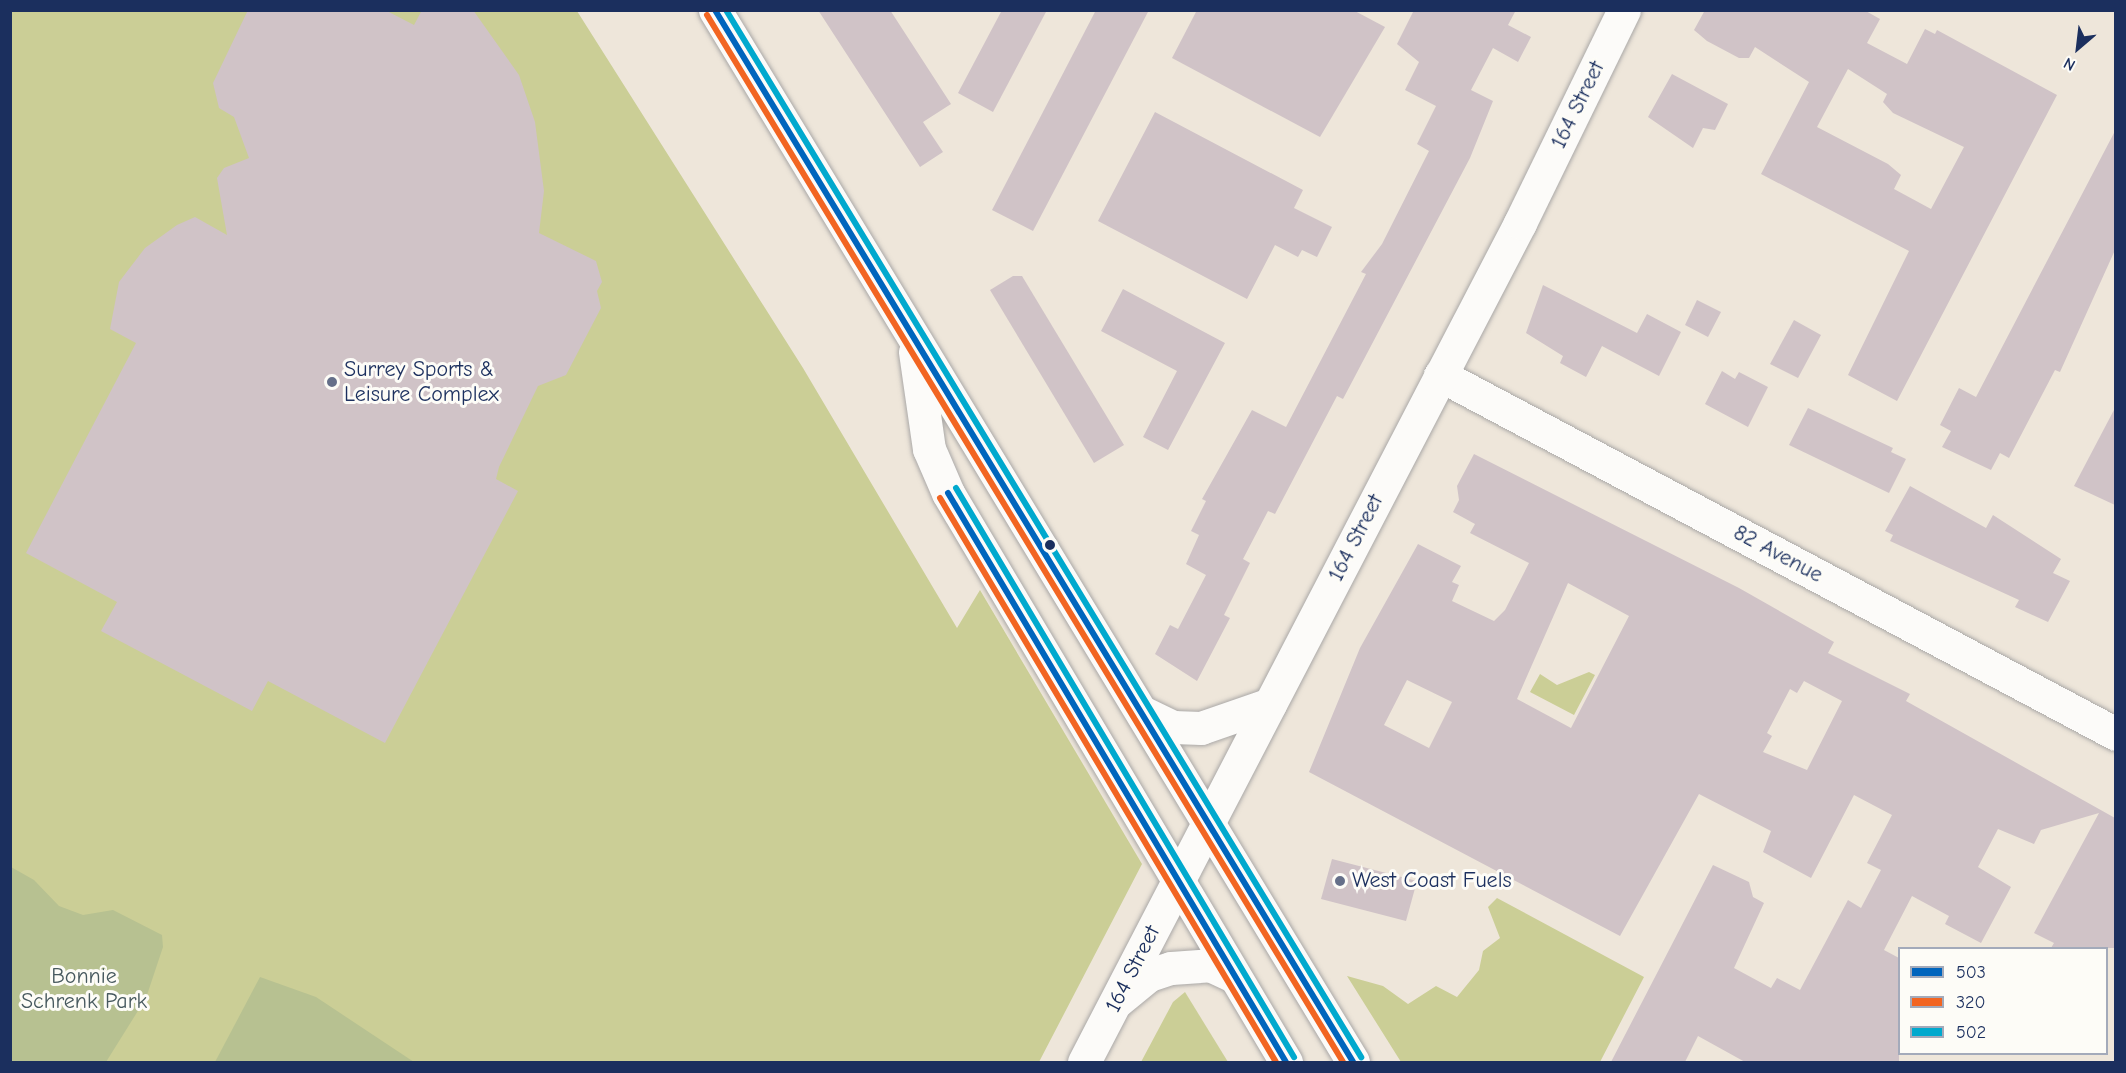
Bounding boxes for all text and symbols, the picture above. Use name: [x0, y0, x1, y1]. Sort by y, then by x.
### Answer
north arrow: [2048, 18, 2108, 78]
text: N: [2061, 53, 2078, 74]
street label: 164 Street: [1546, 57, 1610, 153]
place label: Surrey Sports & Leisure Complex: [344, 356, 499, 408]
marker: Surrey Sports & Leisure Complex: [325, 375, 339, 389]
street label: 164 Street: [1323, 490, 1389, 586]
street label: 82 Avenue: [1729, 520, 1827, 588]
unlabelled marker: [1044, 539, 1056, 551]
place label: West Coast Fuels: [1352, 868, 1512, 894]
marker: West Coast Fuels: [1333, 874, 1347, 888]
street label: 164 Street: [1100, 921, 1166, 1017]
legend: [1898, 947, 2108, 1055]
text: 503: [1956, 962, 1986, 983]
park label: Bonnie Schrenk Park: [21, 963, 147, 1014]
text: 320: [1956, 992, 1985, 1013]
text: 502: [1956, 1022, 1986, 1043]

